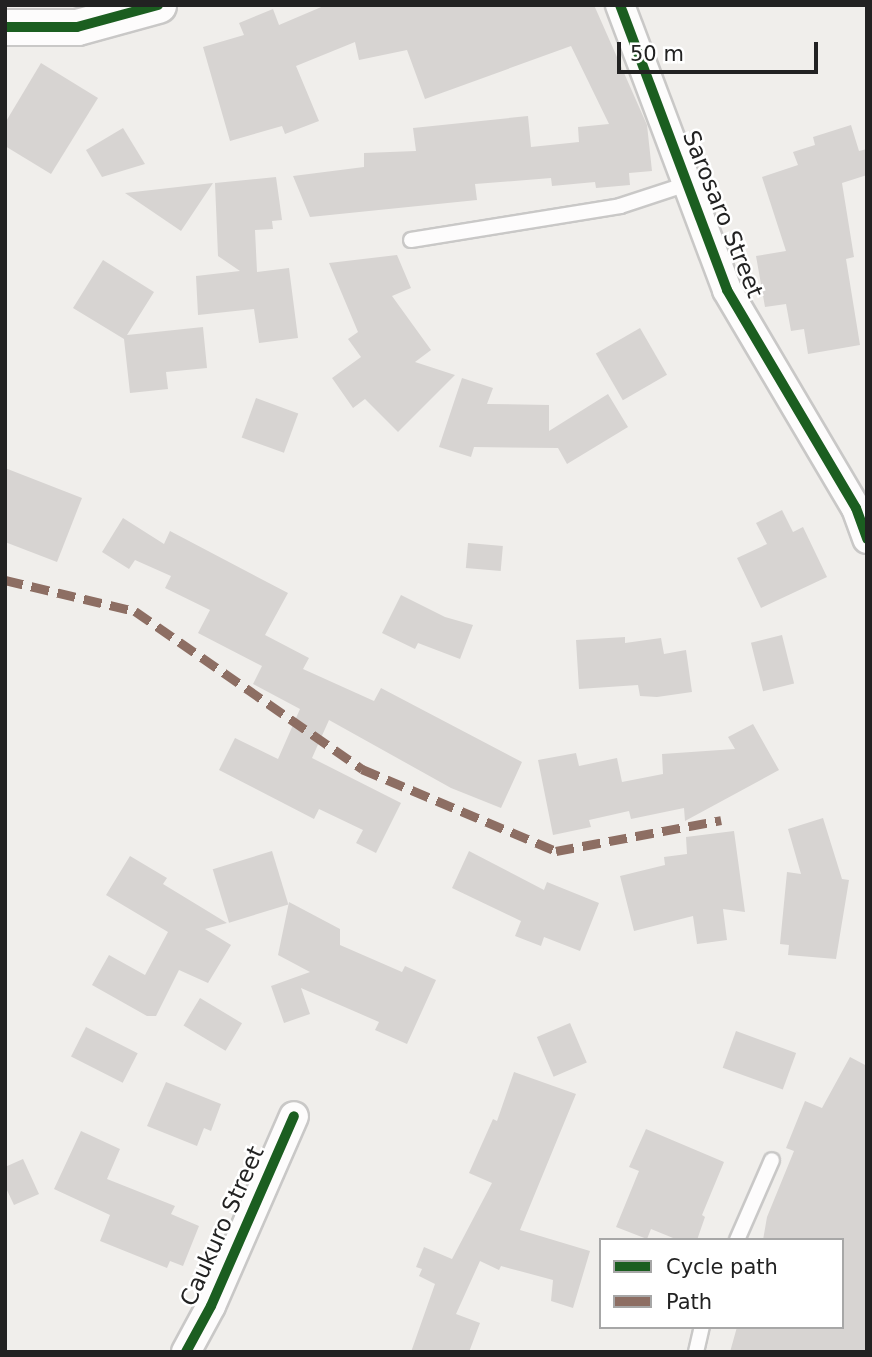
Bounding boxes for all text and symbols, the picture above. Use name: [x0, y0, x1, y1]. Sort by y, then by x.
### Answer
scale bar: [620, 28, 821, 72]
text: 50 m: [630, 42, 684, 66]
street label: Sarosaro Street: [677, 126, 769, 302]
street label: Caukuro Street: [174, 1142, 270, 1310]
legend: [599, 1238, 844, 1329]
text: Cycle path: [666, 1255, 778, 1279]
text: Path: [666, 1290, 712, 1314]

